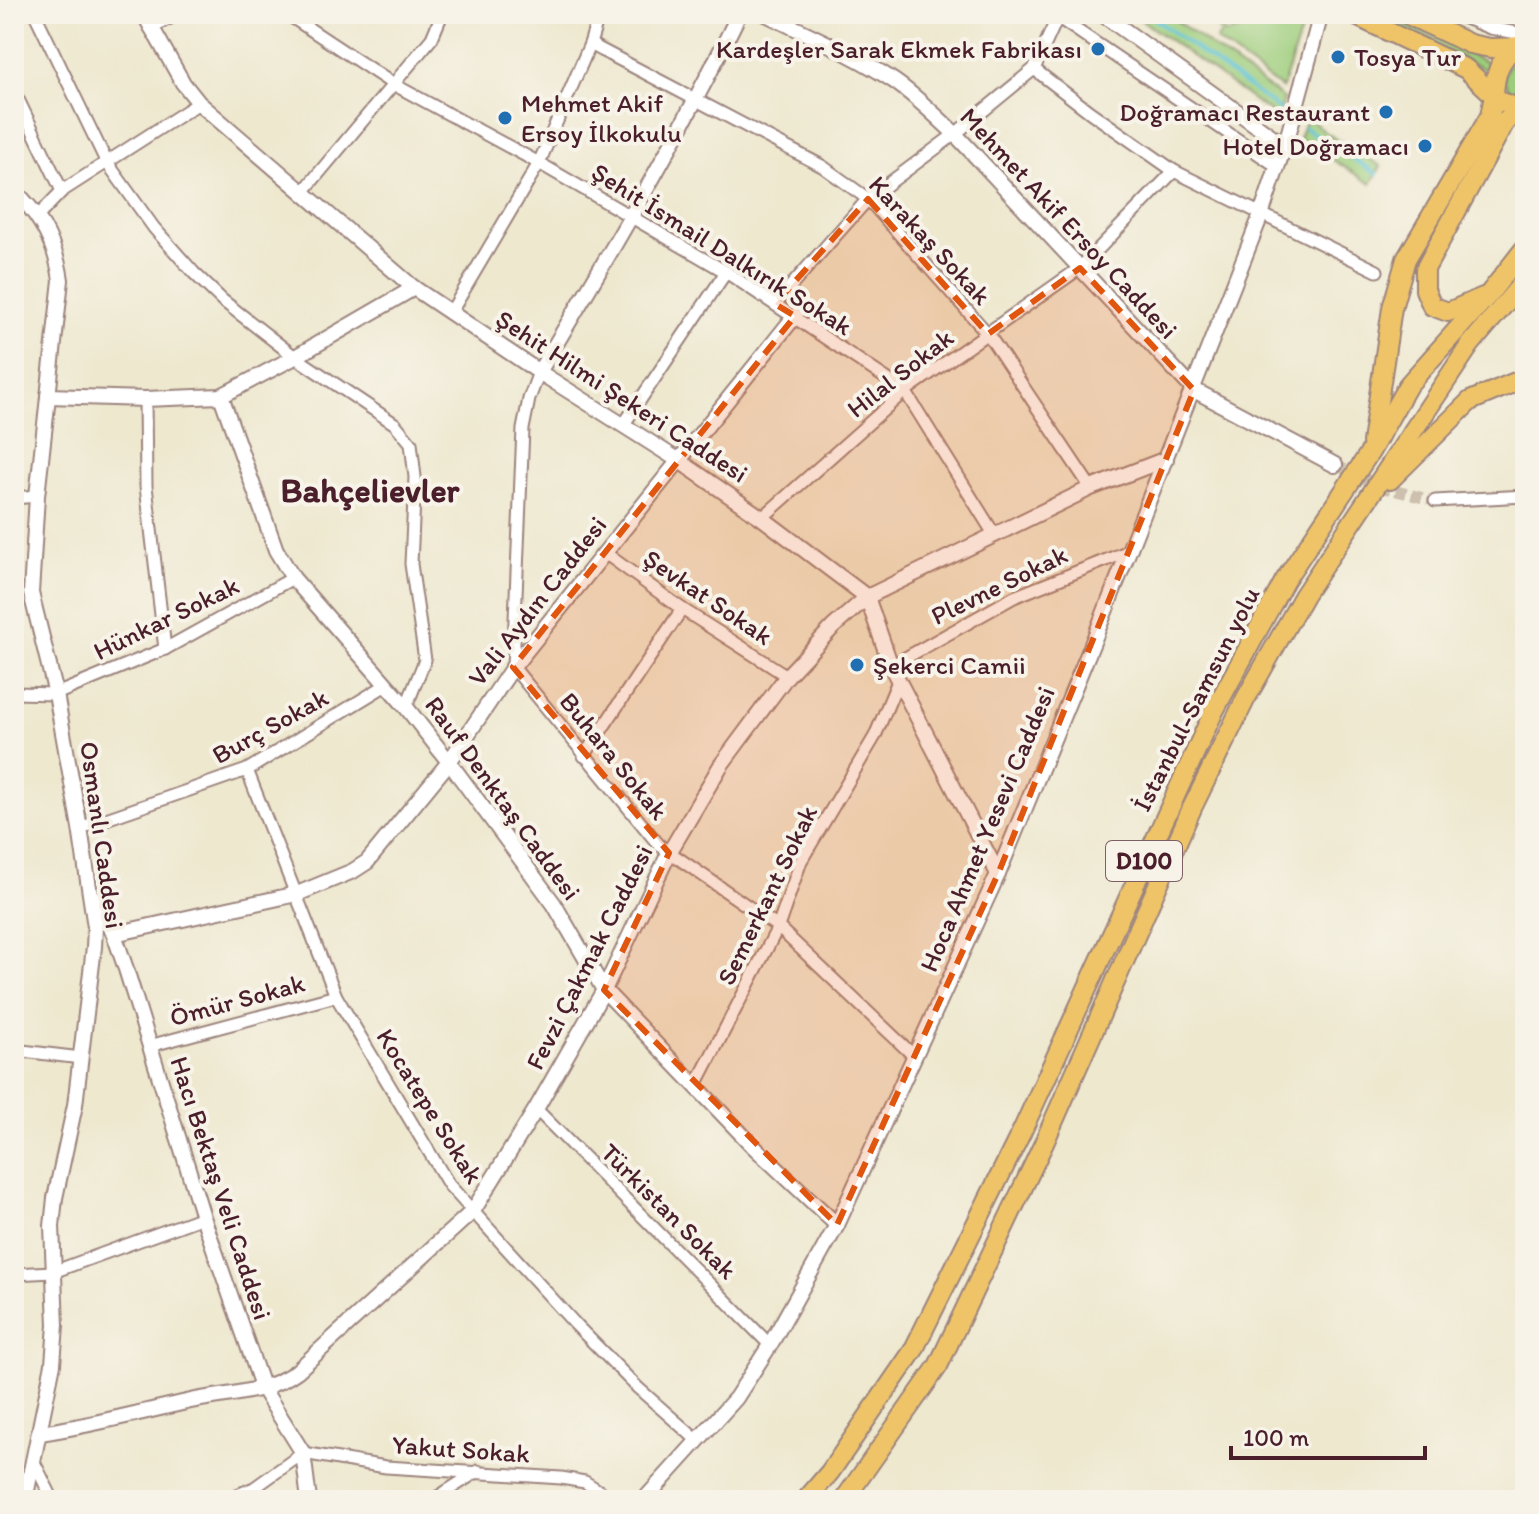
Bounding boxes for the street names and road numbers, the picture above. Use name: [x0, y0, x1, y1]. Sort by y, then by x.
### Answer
street label: Mehmet Akif Ersoy Caddesi: [953, 101, 1185, 345]
street label: Şehit İsmail Dalkırık Sokak: [586, 156, 859, 343]
street label: Karakaş Sokak: [862, 169, 998, 312]
street label: Şehit Hilmi Şekeri Caddesi: [490, 303, 754, 489]
street label: Hilal Sokak: [840, 321, 960, 424]
street label: Vali Aydın Caddesi: [461, 510, 613, 692]
street label: Plevne Sokak: [926, 538, 1072, 632]
street label: Şevkat Sokak: [637, 542, 779, 652]
street label: Hünkar Sokak: [88, 569, 244, 667]
street label: İstanbul-Samsun yolu: [1126, 581, 1266, 817]
street label: Burç Sokak: [206, 681, 334, 771]
street label: Hoca Ahmet Yesevi Caddesi: [912, 681, 1062, 977]
street label: Buhara Sokak: [553, 686, 675, 827]
street label: Rauf Denktaş Caddesi: [418, 690, 588, 906]
street label: Osmanlı Caddesi: [73, 739, 131, 931]
street label: Semerkant Sokak: [710, 799, 825, 990]
street label: Fevzi Çakmak Caddesi: [518, 839, 660, 1075]
road number: D100: [1106, 841, 1182, 881]
street label: Ömür Sokak: [166, 966, 308, 1033]
street label: Kocatepe Sokak: [370, 1022, 490, 1190]
street label: Hacı Bektaş Veli Caddesi: [163, 1052, 279, 1324]
street label: Türkistan Sokak: [594, 1136, 744, 1286]
street label: Yakut Sokak: [391, 1428, 532, 1470]

